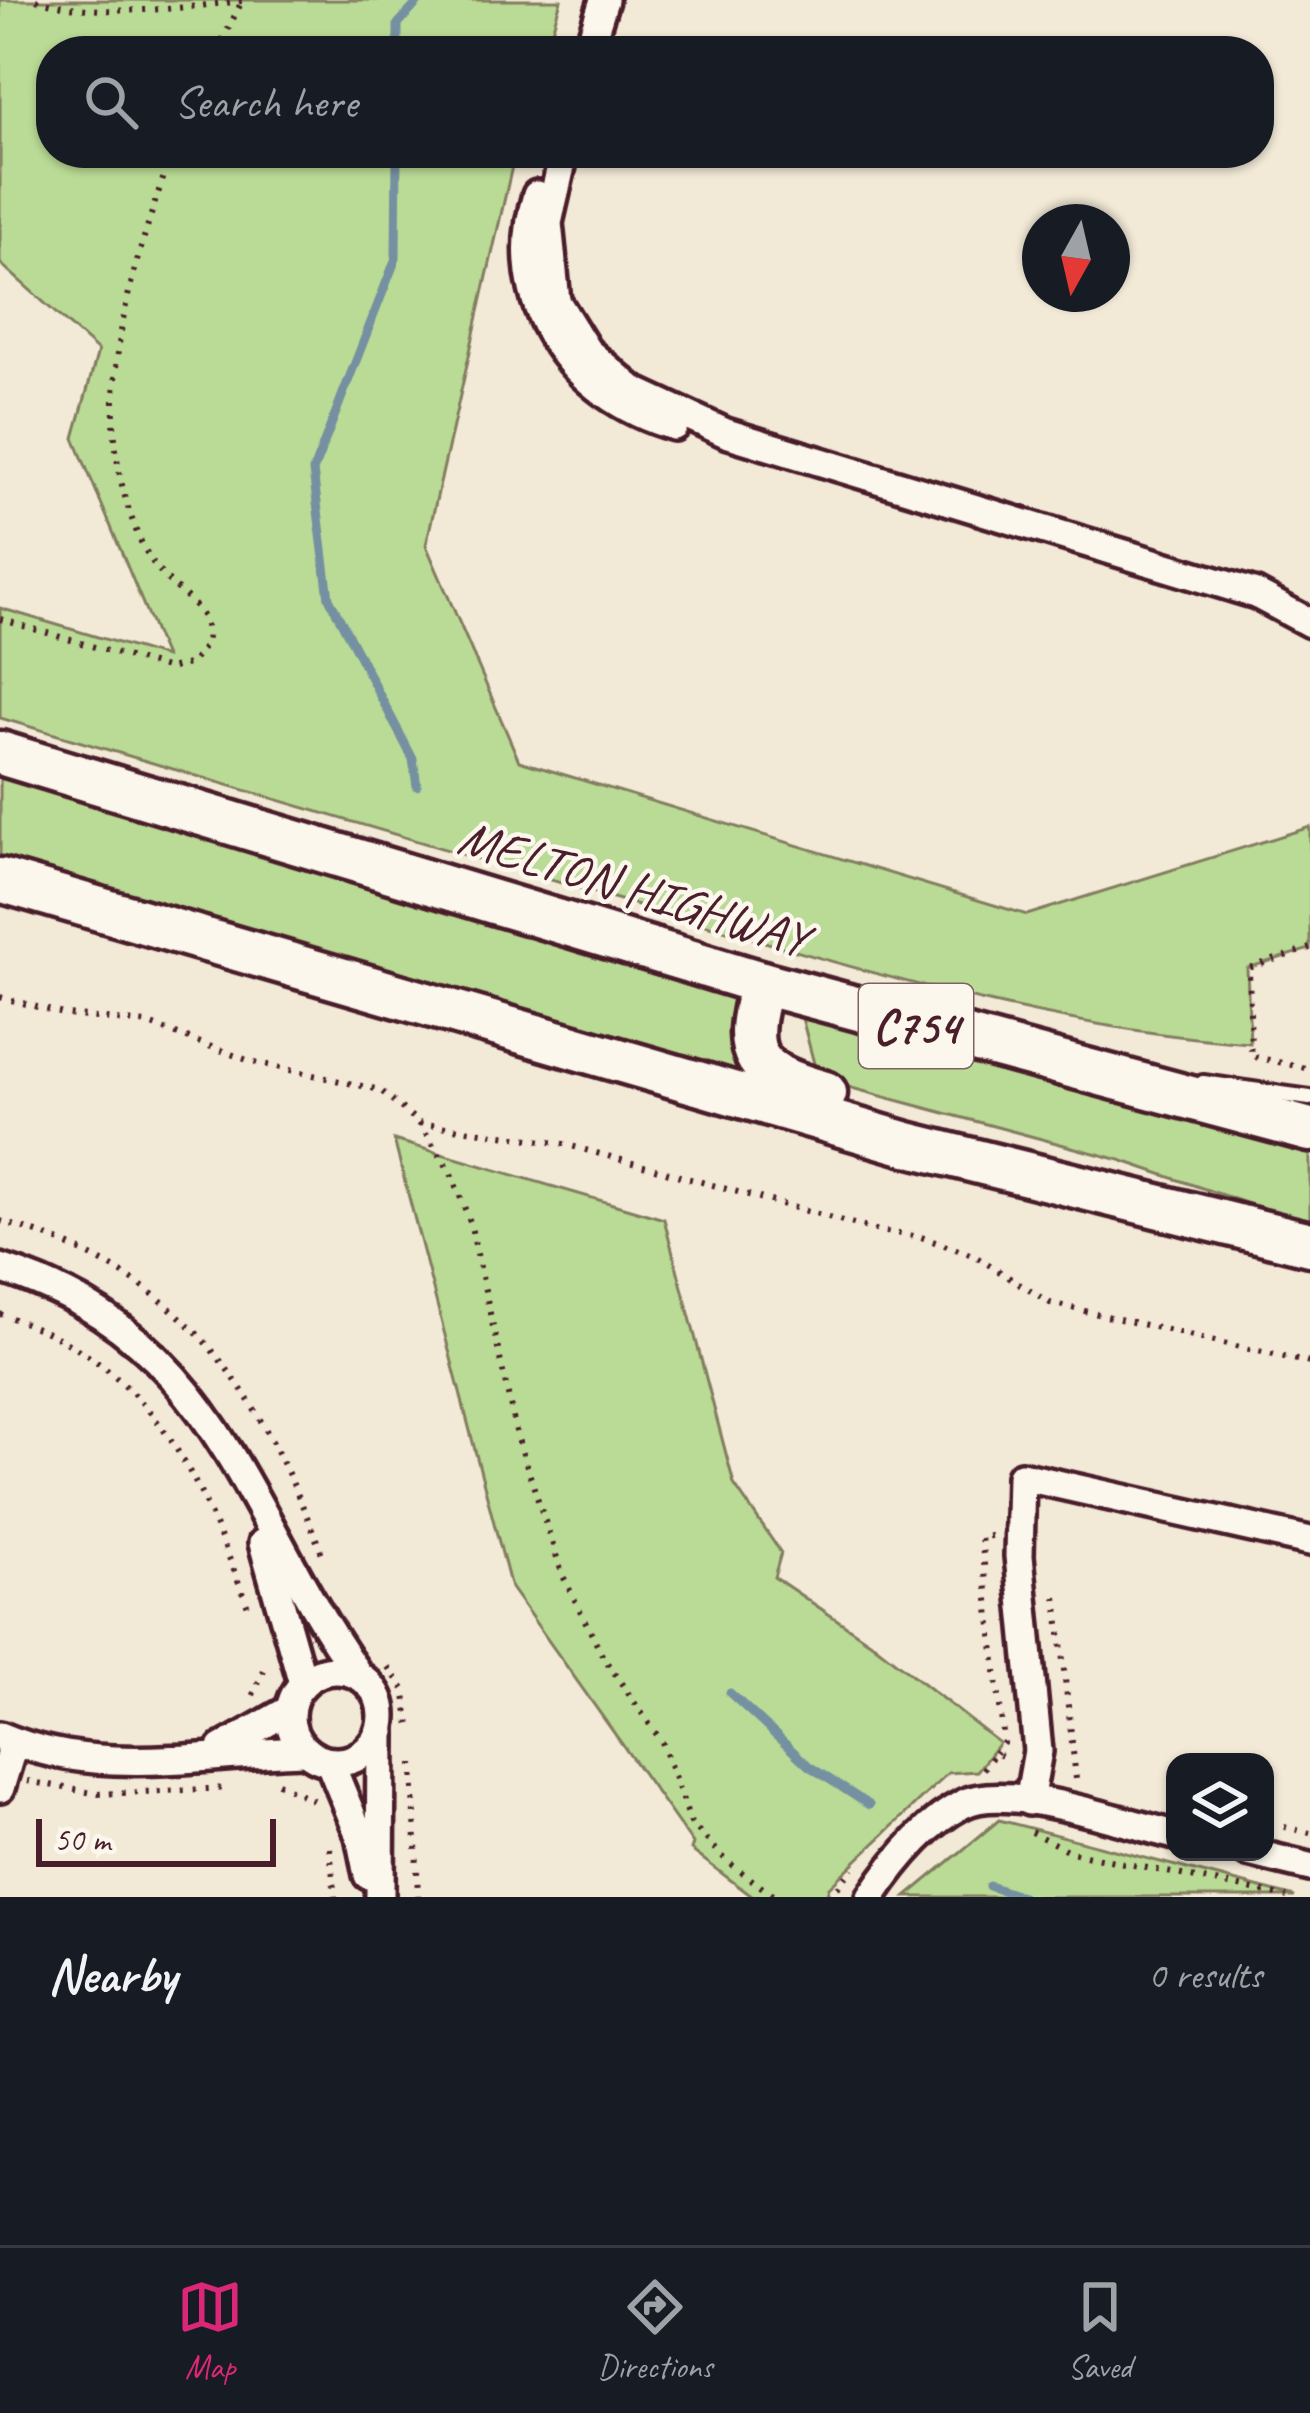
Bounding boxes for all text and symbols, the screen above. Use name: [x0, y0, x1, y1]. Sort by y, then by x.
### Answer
search box: [36, 36, 1274, 168]
icon: search: [78, 69, 144, 135]
text: Search here: [174, 74, 357, 131]
north arrow: [1022, 204, 1130, 312]
street label: MELTON HIGHWAY: [451, 804, 822, 973]
road number: C754: [859, 984, 973, 1068]
map controls: [1166, 1753, 1274, 1861]
button: layers: [1166, 1753, 1274, 1861]
scale bar: [36, 1813, 276, 1866]
text: 50 m: [54, 1819, 110, 1861]
text: Nearby: [48, 1943, 176, 2007]
text: 0 results: [1148, 1951, 1262, 2000]
tab: Map: [177, 2274, 243, 2388]
tab: Directions: [598, 2274, 712, 2388]
tab: Saved: [1067, 2274, 1133, 2388]

